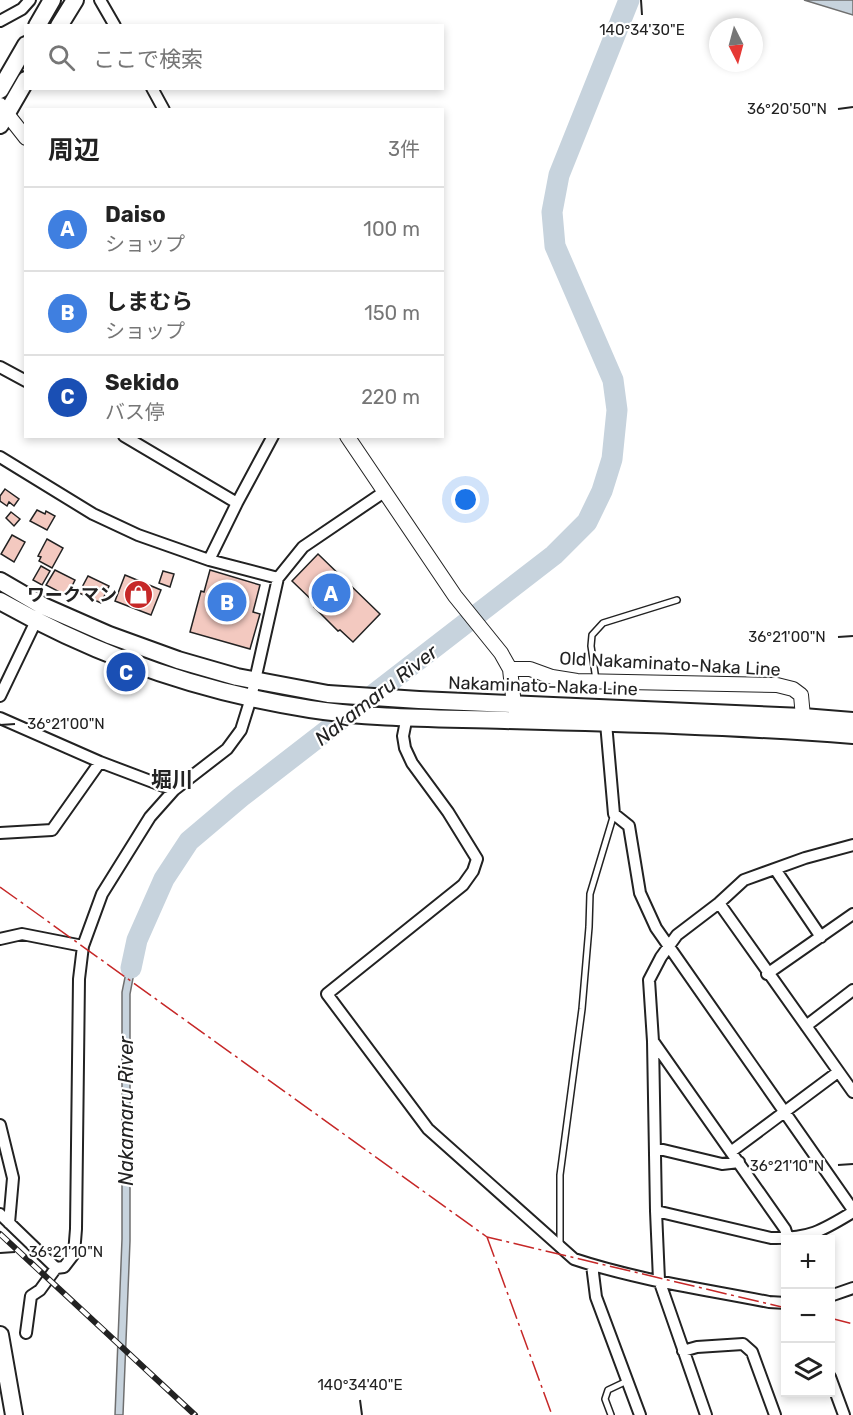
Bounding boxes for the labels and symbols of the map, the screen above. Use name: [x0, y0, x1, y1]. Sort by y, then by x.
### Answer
north arrow: [709, 18, 763, 72]
text: 140°34'30"E: [599, 21, 685, 39]
text: 36°20'50"N: [747, 100, 827, 118]
your location: [451, 485, 480, 514]
pin: A: [312, 570, 350, 616]
shop icon: ワークマン: [122, 579, 154, 611]
pin: B: [208, 580, 246, 624]
place label: ワークマン: [27, 584, 117, 606]
text: 36°21'00"N: [748, 628, 826, 646]
water label: Nakamaru River: [310, 639, 443, 750]
street label: Old Nakaminato-Naka Line: [559, 647, 781, 681]
pin: C: [106, 650, 146, 694]
street label: Nakaminato-Naka Line: [448, 672, 638, 700]
text: 36°21'00"N: [27, 715, 105, 733]
district label: 堀川: [151, 767, 193, 792]
water label: Nakamaru River: [114, 1035, 138, 1186]
text: 36°21'10"N: [750, 1157, 824, 1175]
text: 36°21'10"N: [29, 1243, 103, 1261]
text: 140°34'40"E: [317, 1376, 403, 1394]

